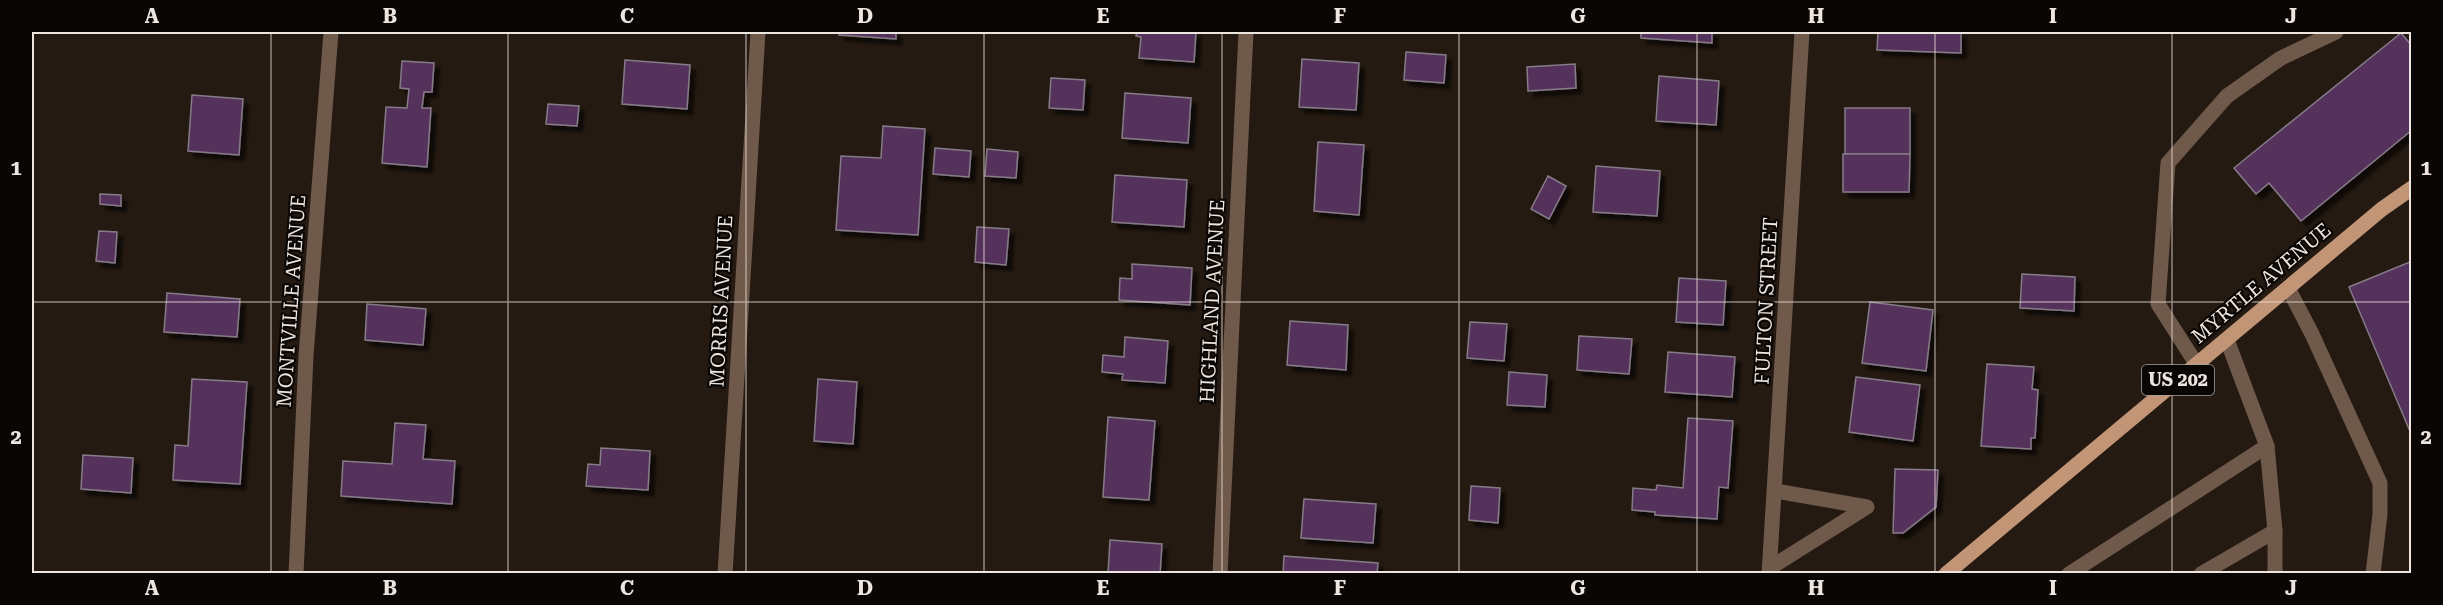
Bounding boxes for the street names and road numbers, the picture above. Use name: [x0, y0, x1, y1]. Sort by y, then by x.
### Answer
street label: MONTVILLE AVENUE: [272, 194, 310, 408]
street label: HIGHLAND AVENUE: [1195, 199, 1229, 403]
street label: MORRIS AVENUE: [705, 214, 737, 388]
street label: FULTON STREET: [1750, 217, 1782, 385]
street label: MYRTLE AVENUE: [2186, 218, 2336, 348]
road number: US 202: [2142, 365, 2214, 395]

